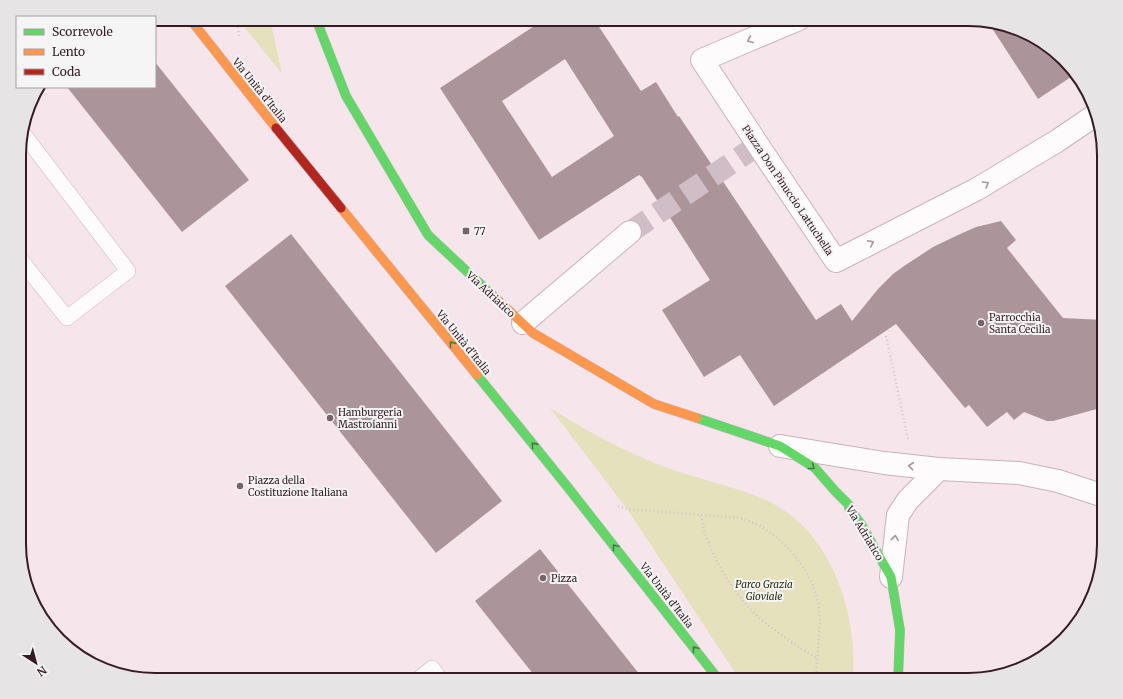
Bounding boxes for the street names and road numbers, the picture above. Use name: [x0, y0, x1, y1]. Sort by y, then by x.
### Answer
street label: Via Unità d'Italia: [229, 55, 290, 126]
street label: Piazza Don Pinuccio Lattuchella: [739, 123, 836, 258]
street label: Via Adriatico: [463, 268, 518, 320]
street label: Via Unità d'Italia: [433, 307, 494, 378]
street label: Via Adriatico: [843, 503, 886, 563]
street label: Via Unità d'Italia: [636, 559, 697, 631]

